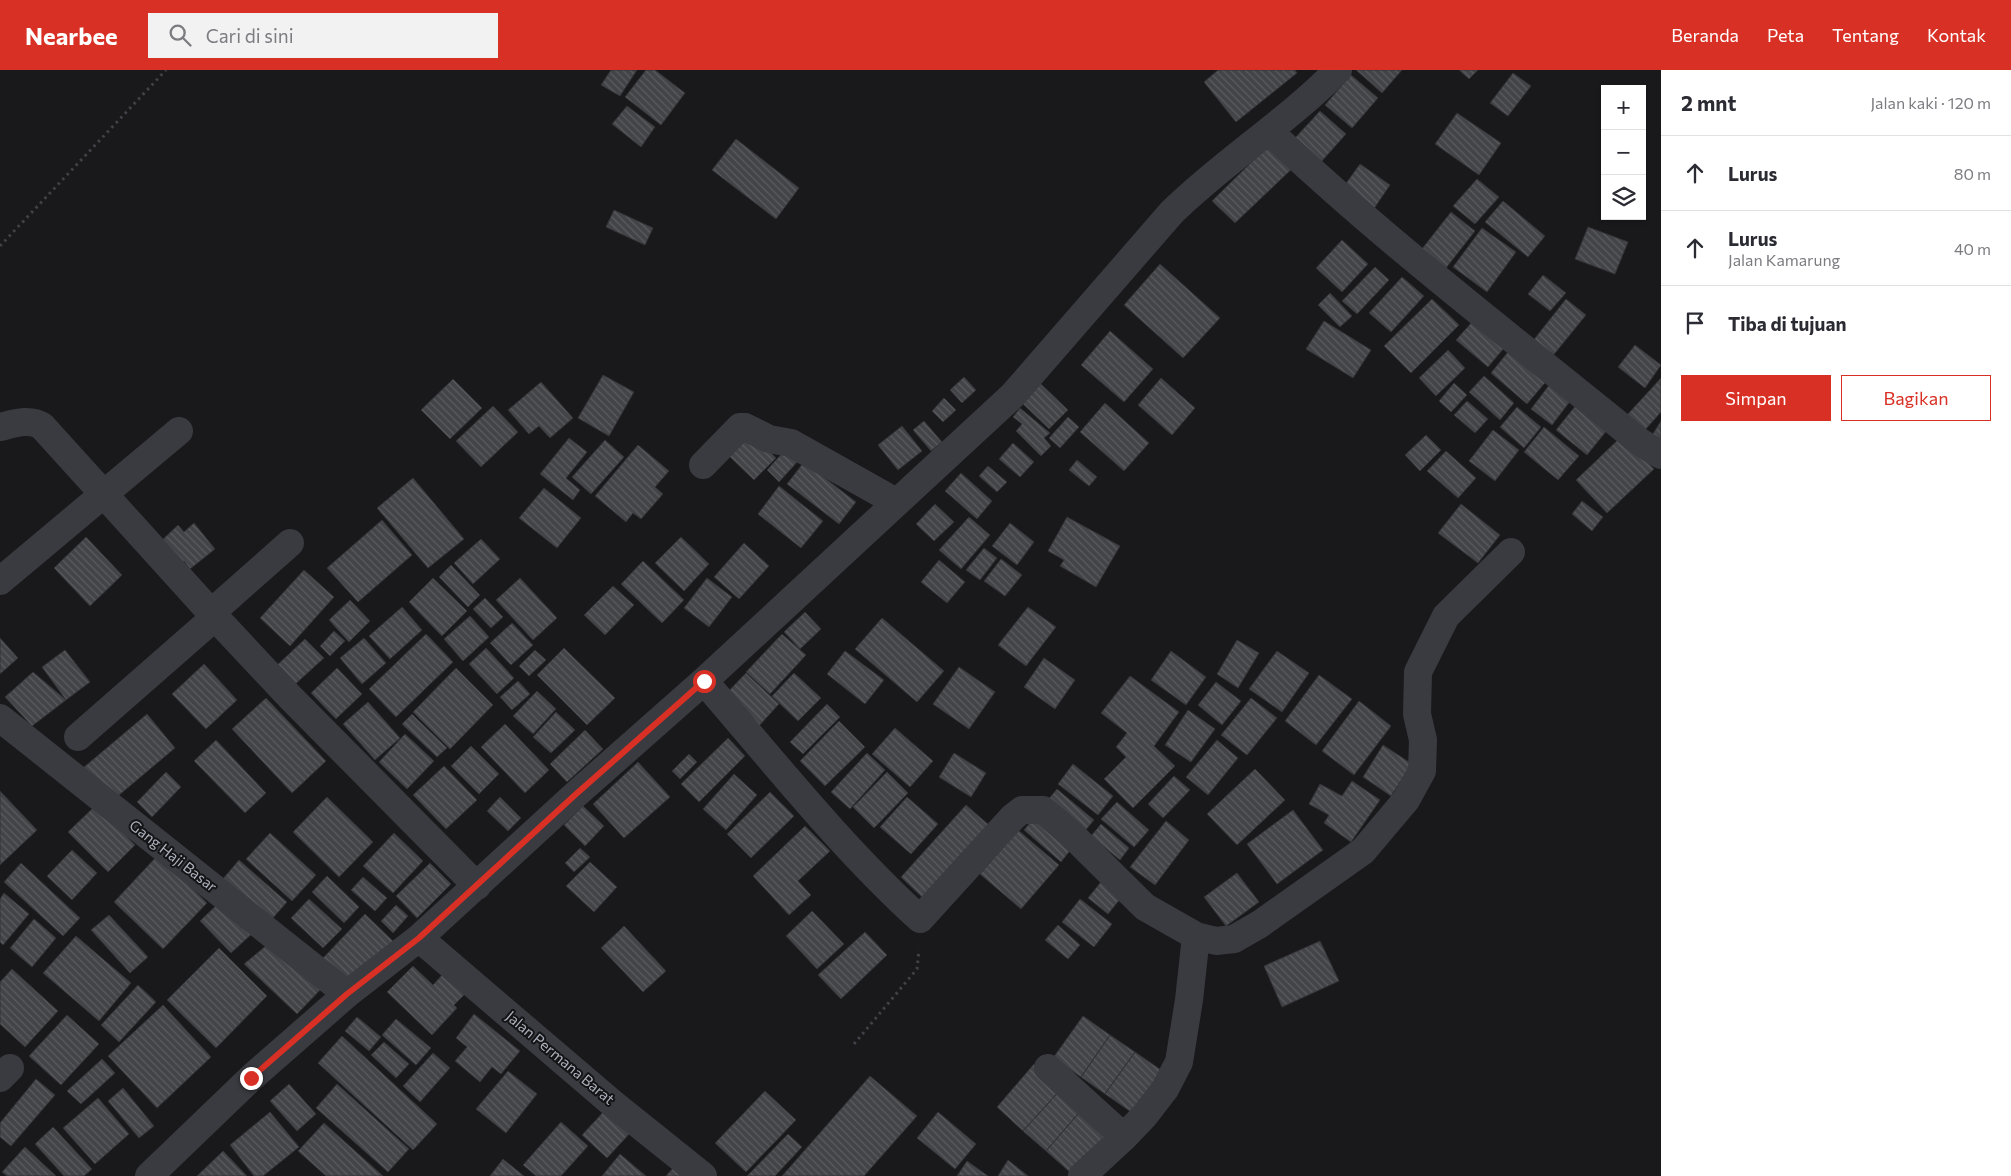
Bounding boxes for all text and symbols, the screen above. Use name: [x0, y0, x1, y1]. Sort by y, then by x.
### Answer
search box: [148, 13, 498, 58]
text: Nearbee: [25, 21, 118, 50]
icon: search: [166, 21, 194, 49]
text: Cari di sini: [206, 24, 294, 47]
text: Beranda: [1671, 24, 1739, 46]
text: Peta: [1767, 24, 1804, 46]
text: Tentang: [1832, 24, 1899, 46]
text: Kontak: [1927, 24, 1986, 46]
map controls: [1601, 85, 1646, 220]
button: +: [1601, 85, 1646, 130]
text: 2 mnt: [1681, 90, 1736, 115]
text: Jalan kaki · 120 m: [1870, 93, 1991, 112]
button: −: [1601, 130, 1646, 175]
icon: ahead: [1681, 159, 1709, 187]
text: Lurus: [1728, 162, 1777, 185]
text: 80 m: [1954, 164, 1991, 183]
button: layers: [1601, 175, 1646, 220]
text: Lurus: [1728, 227, 1777, 250]
icon: ahead: [1681, 234, 1709, 262]
text: 40 m: [1954, 239, 1991, 258]
text: Jalan Kamarung: [1728, 250, 1840, 269]
icon: arrive: [1681, 309, 1709, 337]
text: Tiba di tujuan: [1728, 312, 1846, 335]
button: Simpan: [1681, 375, 1831, 421]
button: Bagikan: [1841, 375, 1991, 421]
route start: [693, 670, 716, 693]
street label: Gang Haji Basar: [126, 815, 221, 895]
street label: Jalan Permana Barat: [503, 1007, 619, 1108]
route end: [240, 1067, 263, 1090]

